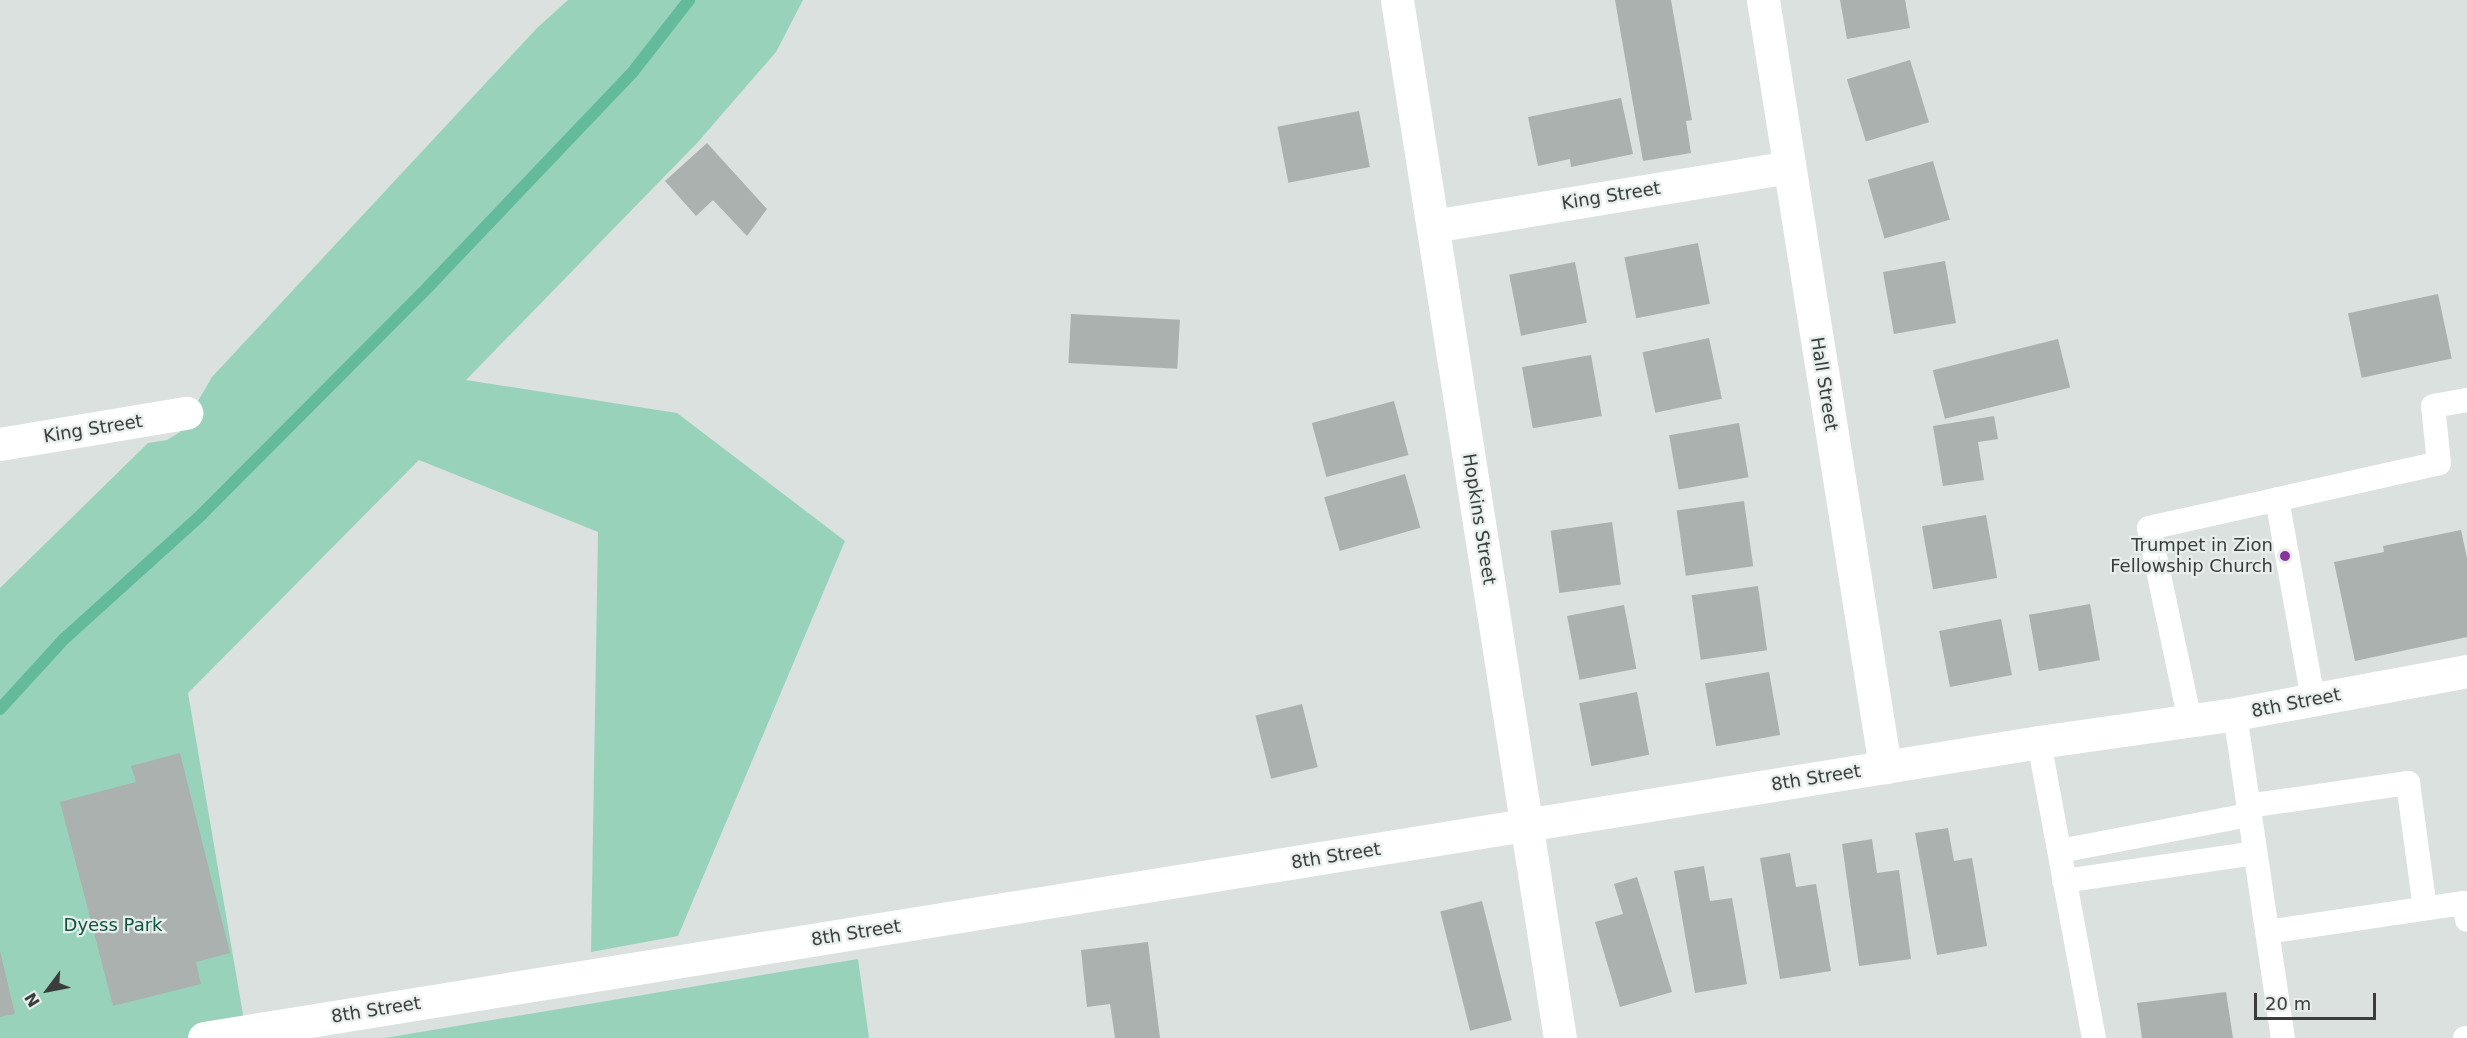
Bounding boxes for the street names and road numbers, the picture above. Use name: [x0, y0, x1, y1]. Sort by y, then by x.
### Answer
street label: King Street: [1560, 178, 1662, 214]
street label: Hall Street: [1806, 335, 1842, 433]
street label: King Street: [42, 411, 144, 447]
street label: Hopkins Street: [1458, 452, 1500, 586]
street label: 8th Street: [2250, 684, 2342, 722]
street label: 8th Street: [1770, 760, 1862, 796]
street label: 8th Street: [1290, 838, 1382, 874]
street label: 8th Street: [810, 915, 902, 951]
street label: 8th Street: [330, 992, 422, 1028]

